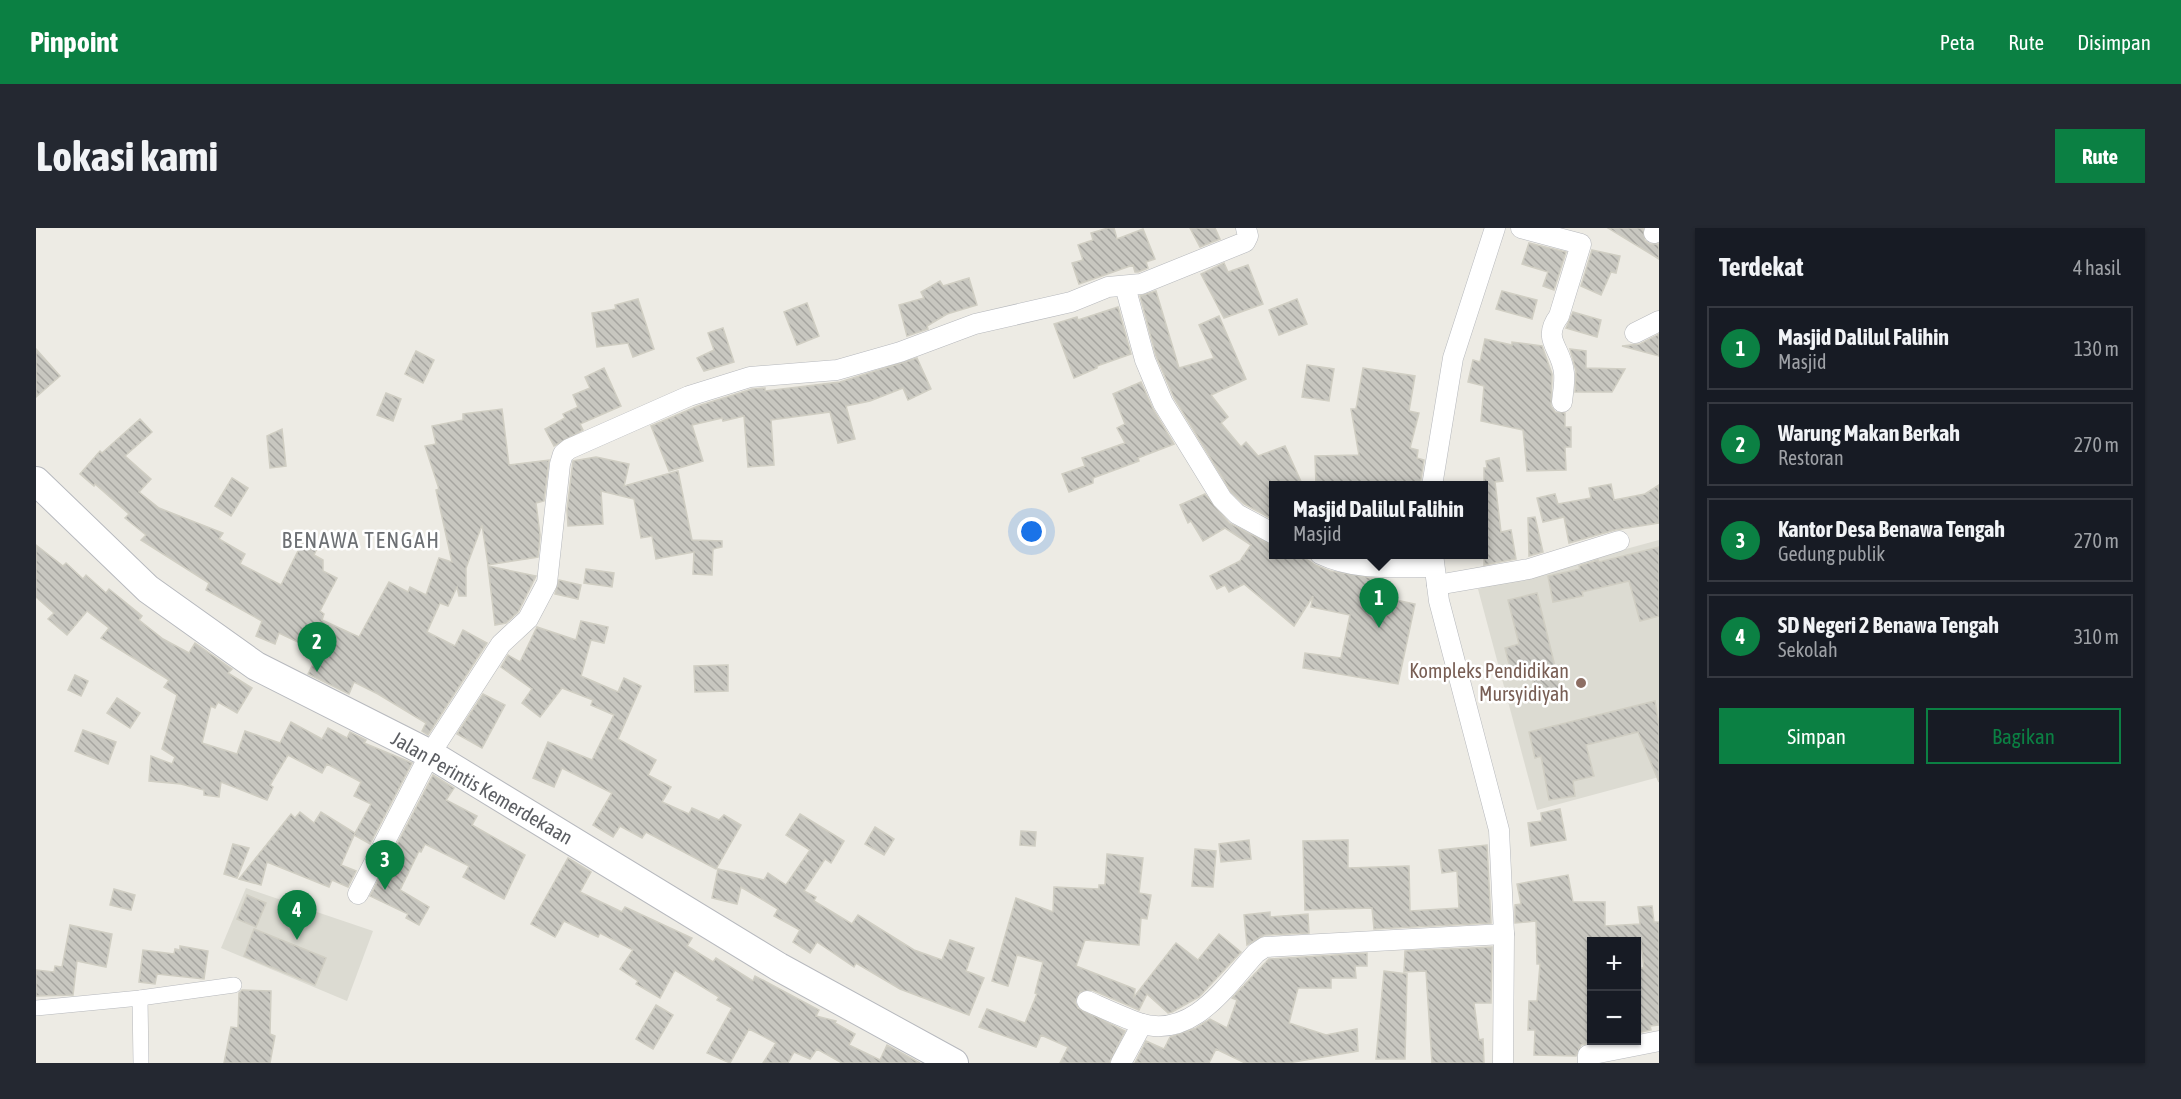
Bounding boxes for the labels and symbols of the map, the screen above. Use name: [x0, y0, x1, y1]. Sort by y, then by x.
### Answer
your location: [1017, 517, 1046, 546]
district label: BENAWA TENGAH: [281, 527, 441, 553]
pin: 1: [1360, 578, 1398, 628]
pin: 2: [298, 622, 336, 672]
place label: Kompleks Pendidikan Mursyidiyah: [1409, 659, 1569, 705]
marker: Kompleks Pendidikan Mursyidiyah: [1574, 676, 1588, 690]
street label: Jalan Perintis Kemerdekaan: [388, 726, 577, 849]
pin: 3: [366, 840, 404, 890]
pin: 4: [278, 890, 316, 940]

